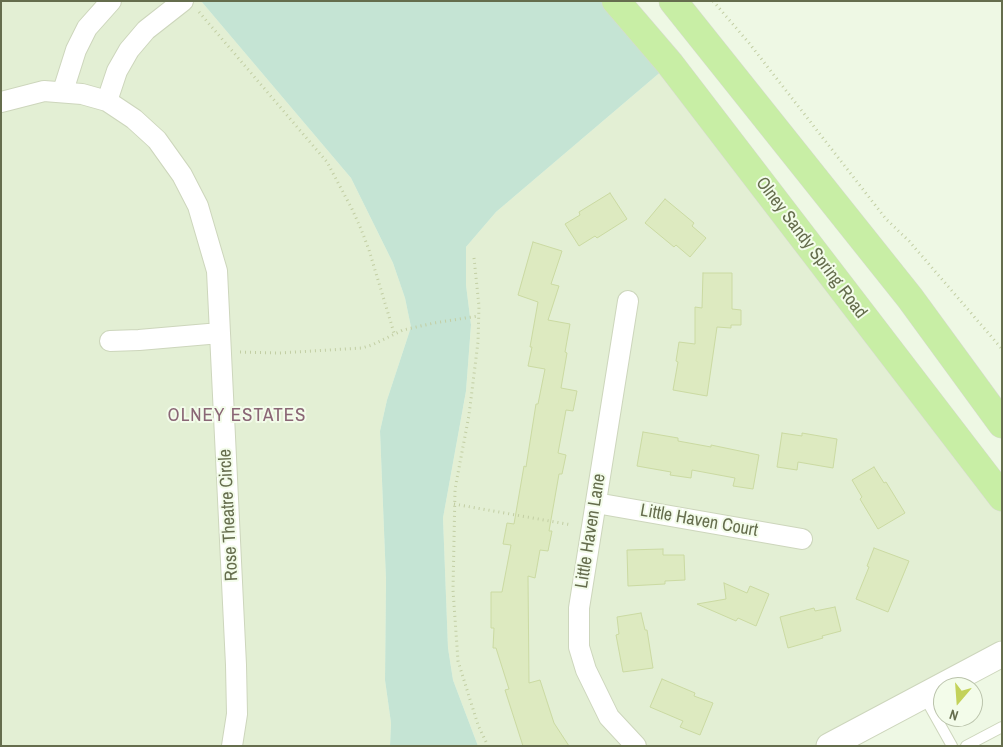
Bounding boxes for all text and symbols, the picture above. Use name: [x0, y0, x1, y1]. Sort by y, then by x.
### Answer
street label: Olney Sandy Spring Road: [751, 173, 871, 323]
district label: OLNEY ESTATES: [166, 405, 308, 427]
street label: Rose Theatre Circle: [215, 448, 243, 582]
street label: Little Haven Lane: [571, 472, 611, 590]
street label: Little Haven Court: [639, 500, 759, 542]
north arrow: [933, 677, 983, 727]
text: N: [947, 705, 960, 725]

